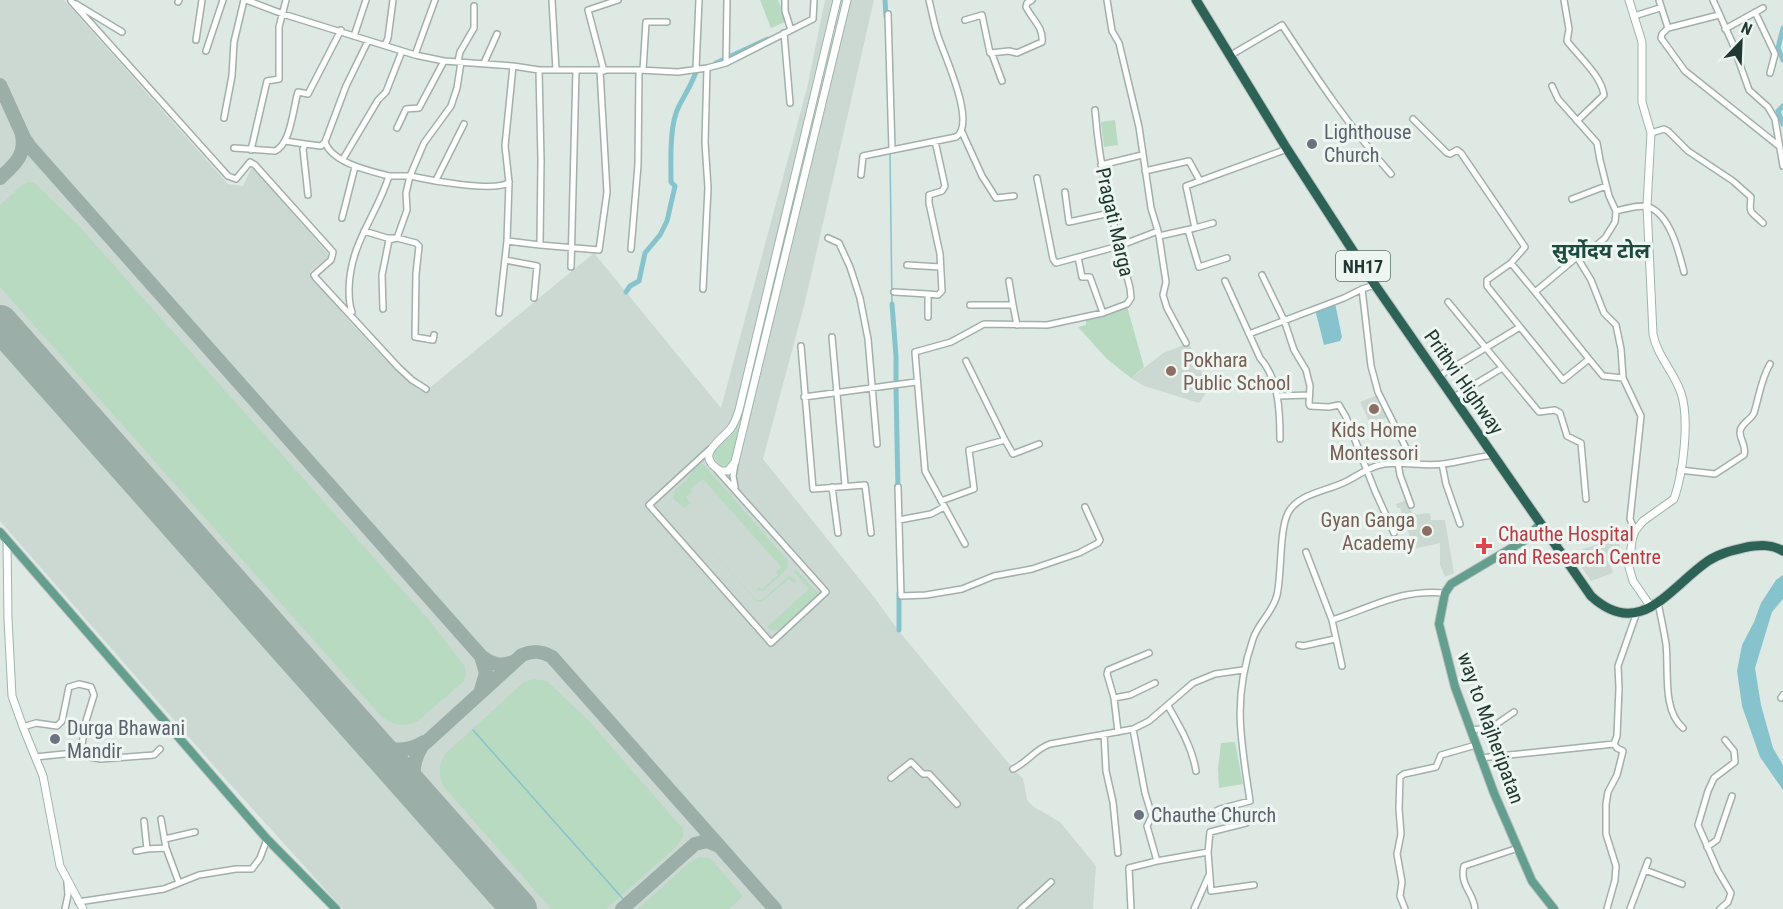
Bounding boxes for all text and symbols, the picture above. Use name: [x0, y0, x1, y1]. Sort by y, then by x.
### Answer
north arrow: [1711, 12, 1771, 72]
text: N: [1738, 18, 1755, 39]
place label: Lighthouse Church: [1324, 120, 1411, 167]
marker: Lighthouse Church: [1305, 137, 1319, 151]
street label: Pragati Marga: [1091, 165, 1139, 279]
district label: सुर्योदय टोल: [1552, 239, 1650, 264]
road number: NH17: [1336, 251, 1390, 281]
street label: Prithvi Highway: [1419, 325, 1509, 439]
place label: Pokhara Public School: [1183, 348, 1291, 395]
marker: Pokhara Public School: [1164, 364, 1178, 378]
marker: Kids Home Montessori: [1367, 402, 1381, 416]
place label: Kids Home Montessori: [1329, 418, 1419, 465]
place label: Gyan Ganga Academy: [1321, 508, 1415, 555]
place label: Chauthe Hospital and Research Centre: [1498, 522, 1661, 569]
marker: Gyan Ganga Academy: [1420, 524, 1434, 538]
marker: Chauthe Hospital and Research Centre: [1475, 537, 1493, 555]
street label: way to Majheripatan: [1452, 649, 1530, 807]
place label: Durga Bhawani Mandir: [67, 716, 185, 763]
marker: Durga Bhawani Mandir: [48, 732, 62, 746]
place label: Chauthe Church: [1151, 803, 1276, 827]
marker: Chauthe Church: [1132, 808, 1146, 822]

